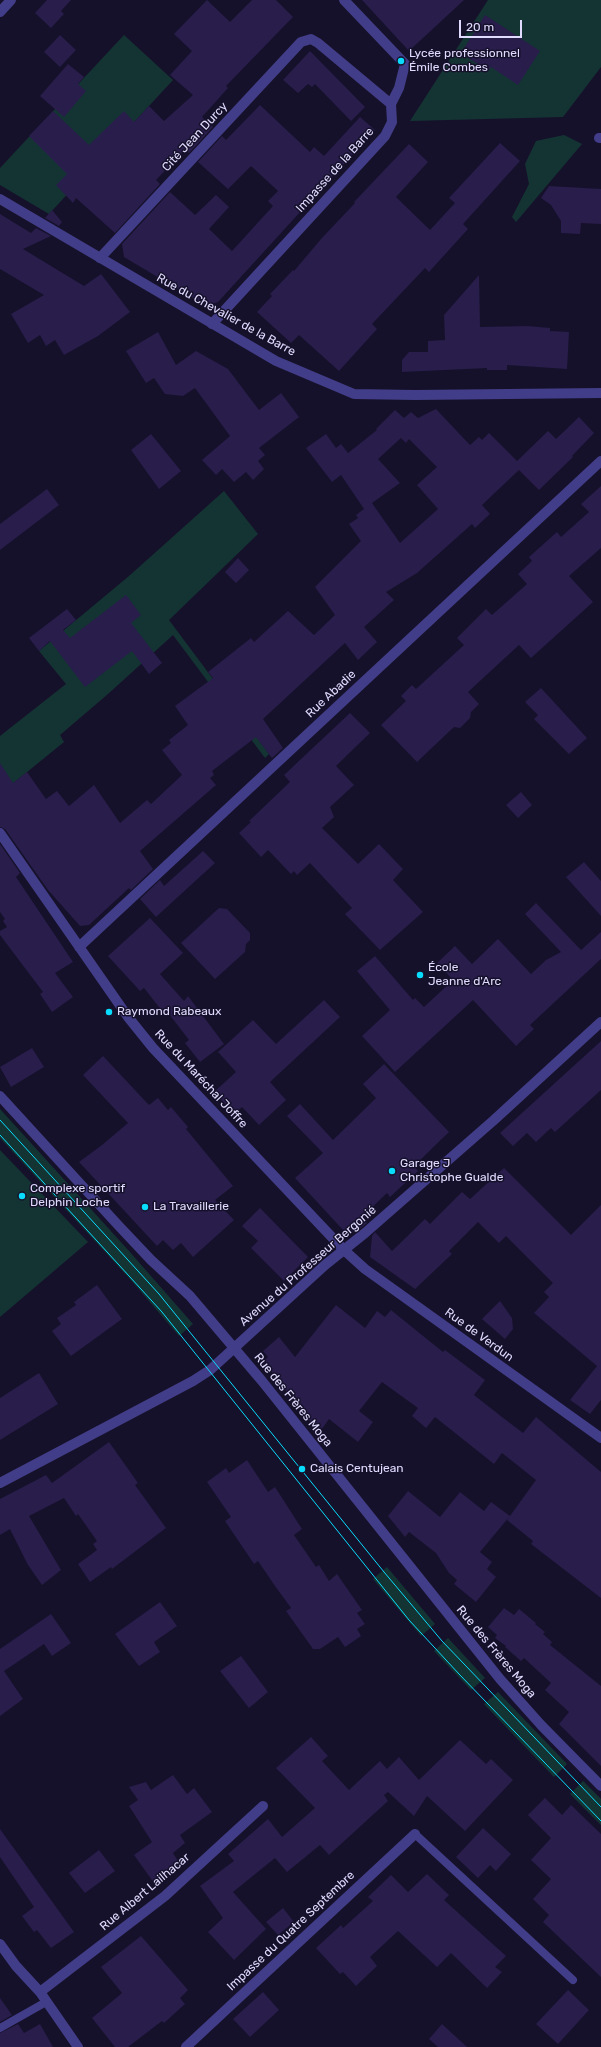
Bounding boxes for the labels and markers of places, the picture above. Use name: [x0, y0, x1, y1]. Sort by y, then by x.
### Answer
place label: Lycée professionnel Émile Combes: [409, 47, 520, 75]
marker: Lycée professionnel Émile Combes: [396, 56, 406, 66]
place label: École Jeanne d'Arc: [428, 961, 501, 989]
marker: École Jeanne d'Arc: [415, 970, 425, 980]
place label: Raymond Rabeaux: [117, 1005, 222, 1019]
marker: Raymond Rabeaux: [104, 1007, 114, 1017]
place label: Garage J Christophe Gualde: [400, 1157, 503, 1185]
marker: Garage J Christophe Gualde: [387, 1166, 397, 1176]
place label: Complexe sportif Delphin Loche: [30, 1182, 125, 1210]
marker: Complexe sportif Delphin Loche: [17, 1191, 27, 1201]
place label: La Travaillerie: [153, 1200, 229, 1214]
marker: La Travaillerie: [140, 1202, 150, 1212]
place label: Calais Centujean: [310, 1462, 404, 1476]
marker: Calais Centujean: [297, 1464, 307, 1474]

